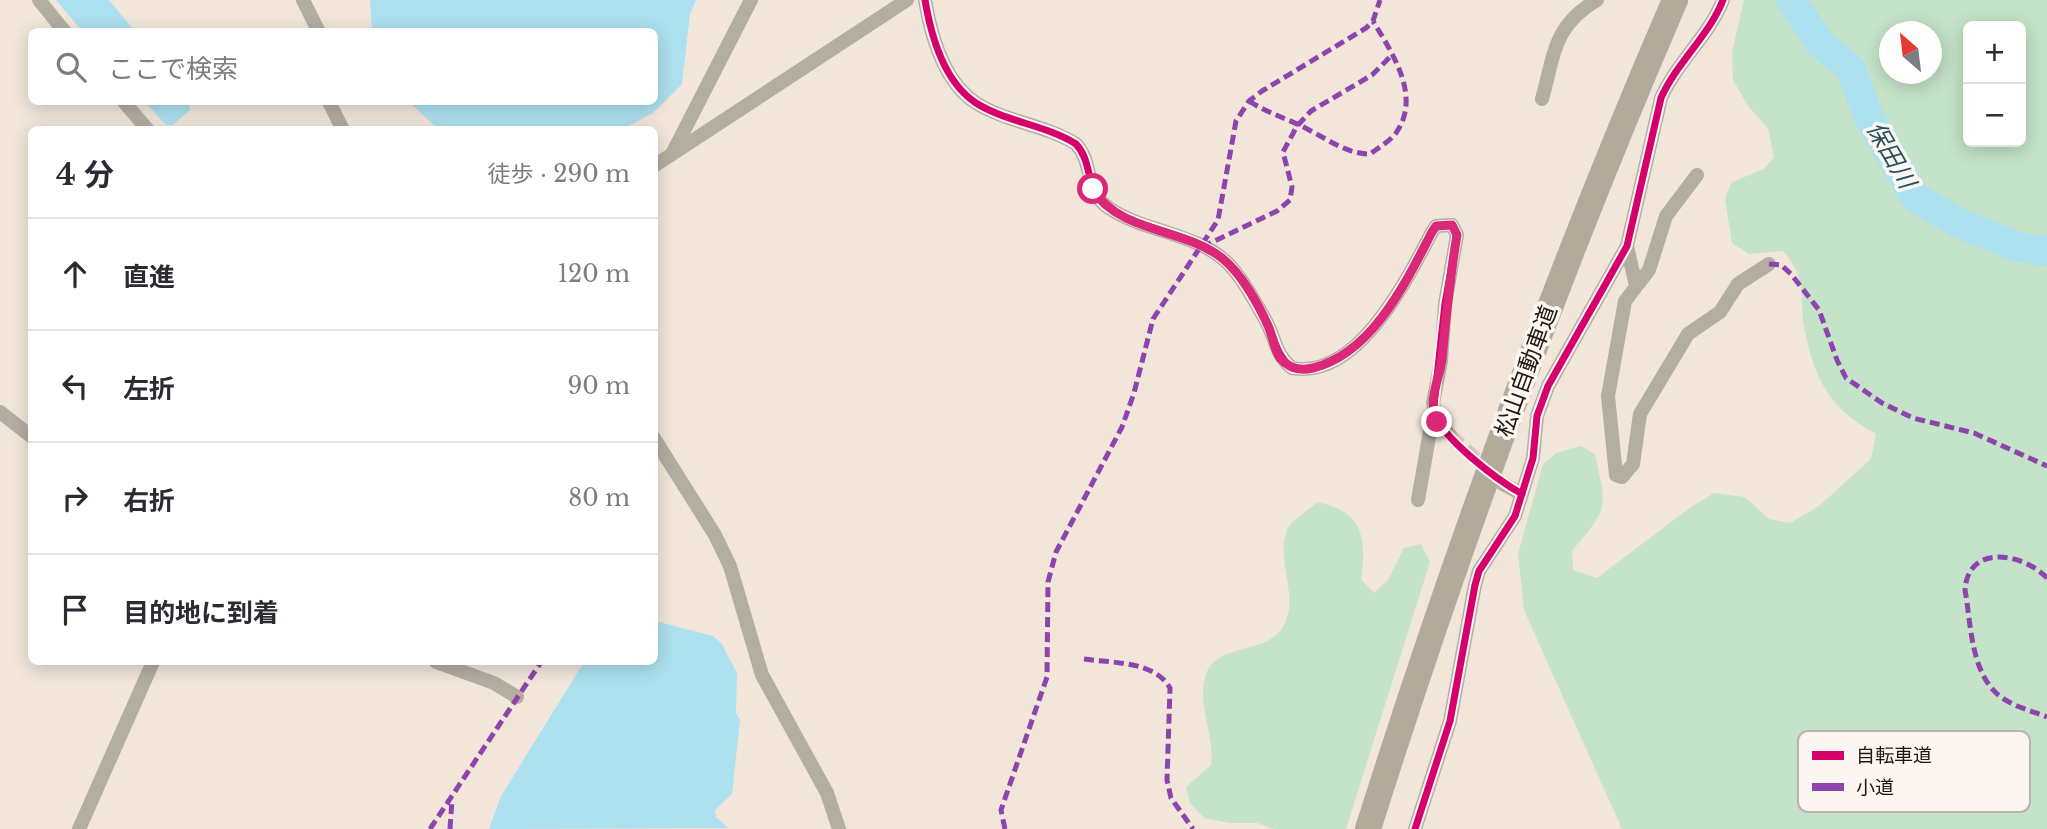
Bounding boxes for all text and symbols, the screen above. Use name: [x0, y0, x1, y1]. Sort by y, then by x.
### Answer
north arrow: [1879, 21, 1942, 84]
map controls: [1963, 21, 2026, 147]
button: +: [1963, 21, 2026, 84]
search box: [28, 28, 658, 105]
icon: search: [52, 48, 90, 86]
text: ここで検索: [108, 53, 238, 85]
button: −: [1963, 84, 2026, 147]
water label: 保田川: [1861, 116, 1923, 196]
text: 4 分: [56, 156, 114, 193]
text: 徒歩 · 290 m: [488, 160, 630, 188]
route start: [1077, 173, 1108, 204]
icon: ahead: [56, 255, 94, 293]
text: 120 m: [558, 260, 630, 288]
text: 直進: [123, 261, 175, 293]
street label: 松山自動車道: [1489, 301, 1563, 441]
icon: left: [56, 367, 94, 405]
text: 90 m: [568, 372, 630, 400]
text: 左折: [123, 373, 175, 405]
route end: [1421, 406, 1452, 437]
icon: right: [56, 479, 94, 517]
text: 80 m: [568, 484, 630, 512]
text: 右折: [123, 485, 175, 517]
icon: arrive: [56, 591, 94, 629]
text: 目的地に到着: [123, 597, 279, 629]
legend: [1798, 731, 2030, 812]
text: 自転車道: [1856, 744, 1932, 767]
text: 小道: [1856, 776, 1894, 799]

